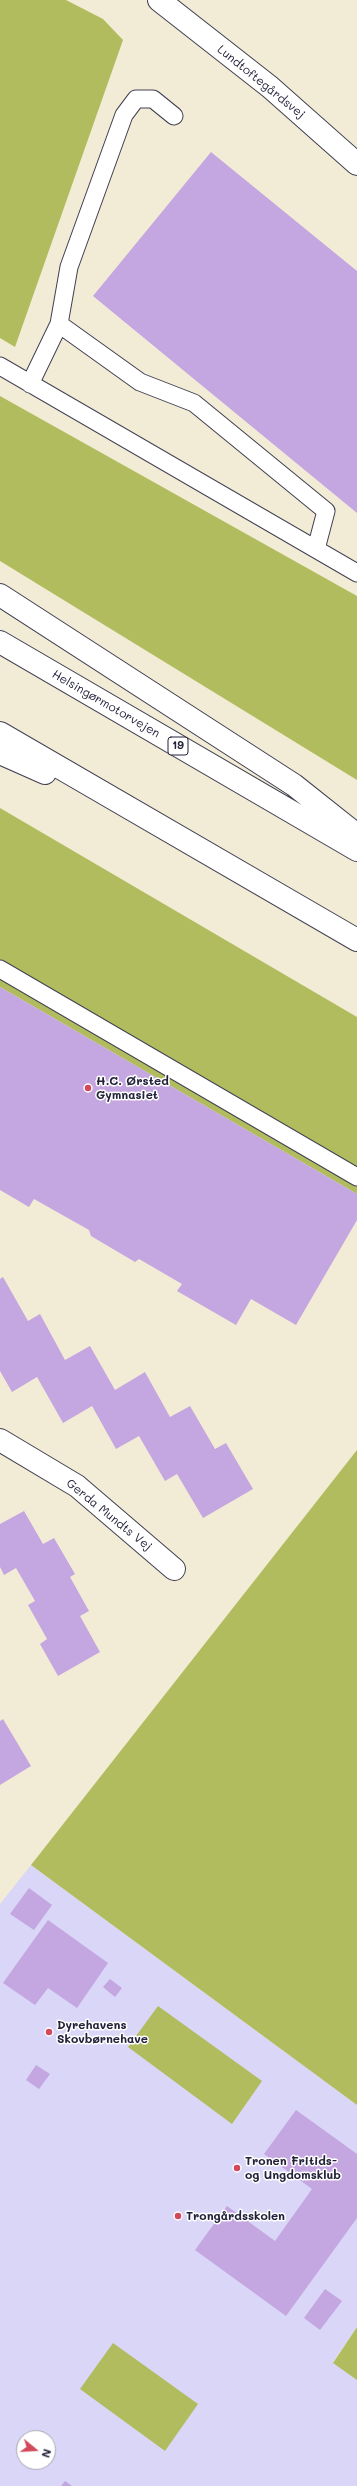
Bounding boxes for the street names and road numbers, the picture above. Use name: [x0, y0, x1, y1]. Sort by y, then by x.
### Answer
street label: Lundtoftegårdsvej: [214, 42, 308, 122]
street label: Helsingørmotorvejen: [49, 667, 163, 741]
road number: 19: [168, 737, 188, 755]
street label: Gerda Mundts Vej: [63, 1476, 155, 1554]

